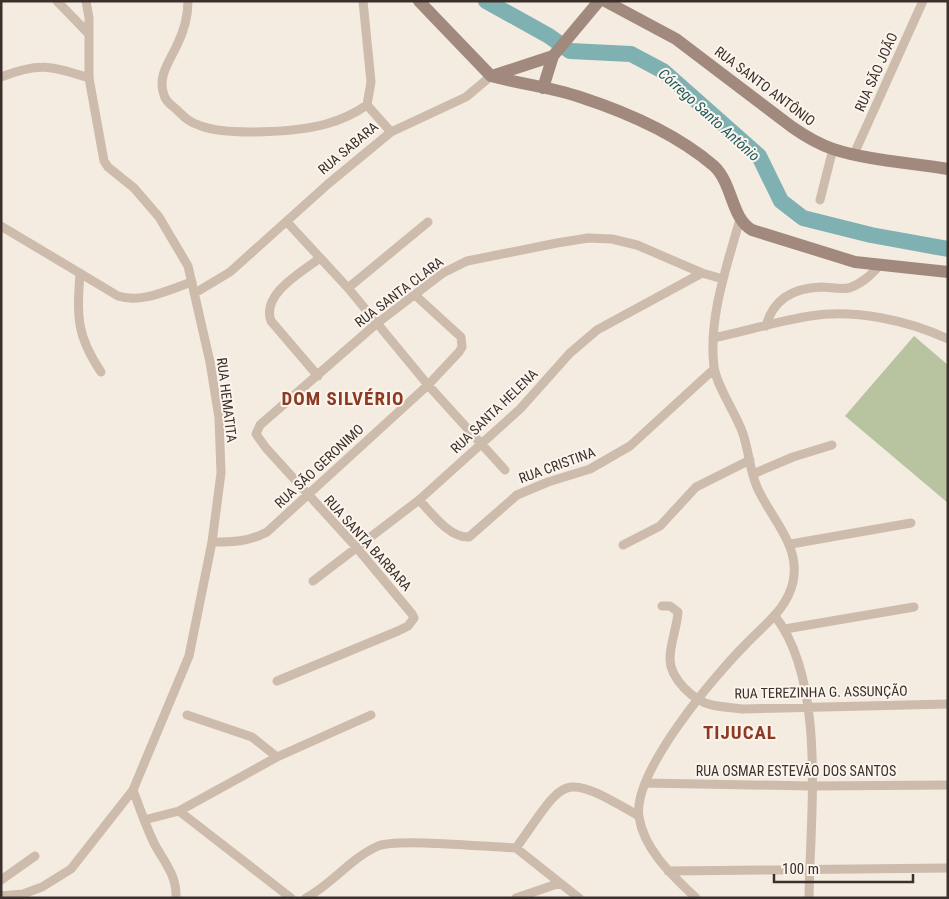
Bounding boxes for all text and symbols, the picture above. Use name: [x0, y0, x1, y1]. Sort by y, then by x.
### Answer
street label: RUA SÃO JOÃO: [851, 30, 901, 114]
street label: RUA SANTO ANTÔNIO: [712, 42, 819, 129]
water label: Córrego Santo Antônio: [655, 65, 763, 165]
street label: RUA SABARA: [315, 118, 381, 178]
street label: RUA SANTA CLARA: [352, 254, 446, 330]
street label: RUA HEMATITA: [214, 357, 240, 443]
street label: RUA SANTA HELENA: [447, 366, 541, 456]
district label: DOM SILVÉRIO: [282, 387, 404, 410]
street label: RUA SÃO GERONIMO: [271, 420, 367, 511]
street label: RUA CRISTINA: [517, 444, 597, 486]
street label: RUA SANTA BARBARA: [321, 492, 415, 594]
street label: RUA TEREZINHA G. ASSUNÇÃO: [734, 681, 908, 702]
district label: TIJUCAL: [703, 721, 777, 744]
street label: RUA OSMAR ESTEVÃO DOS SANTOS: [696, 762, 896, 779]
scale bar: [774, 852, 913, 884]
text: 100 m: [782, 860, 819, 878]

